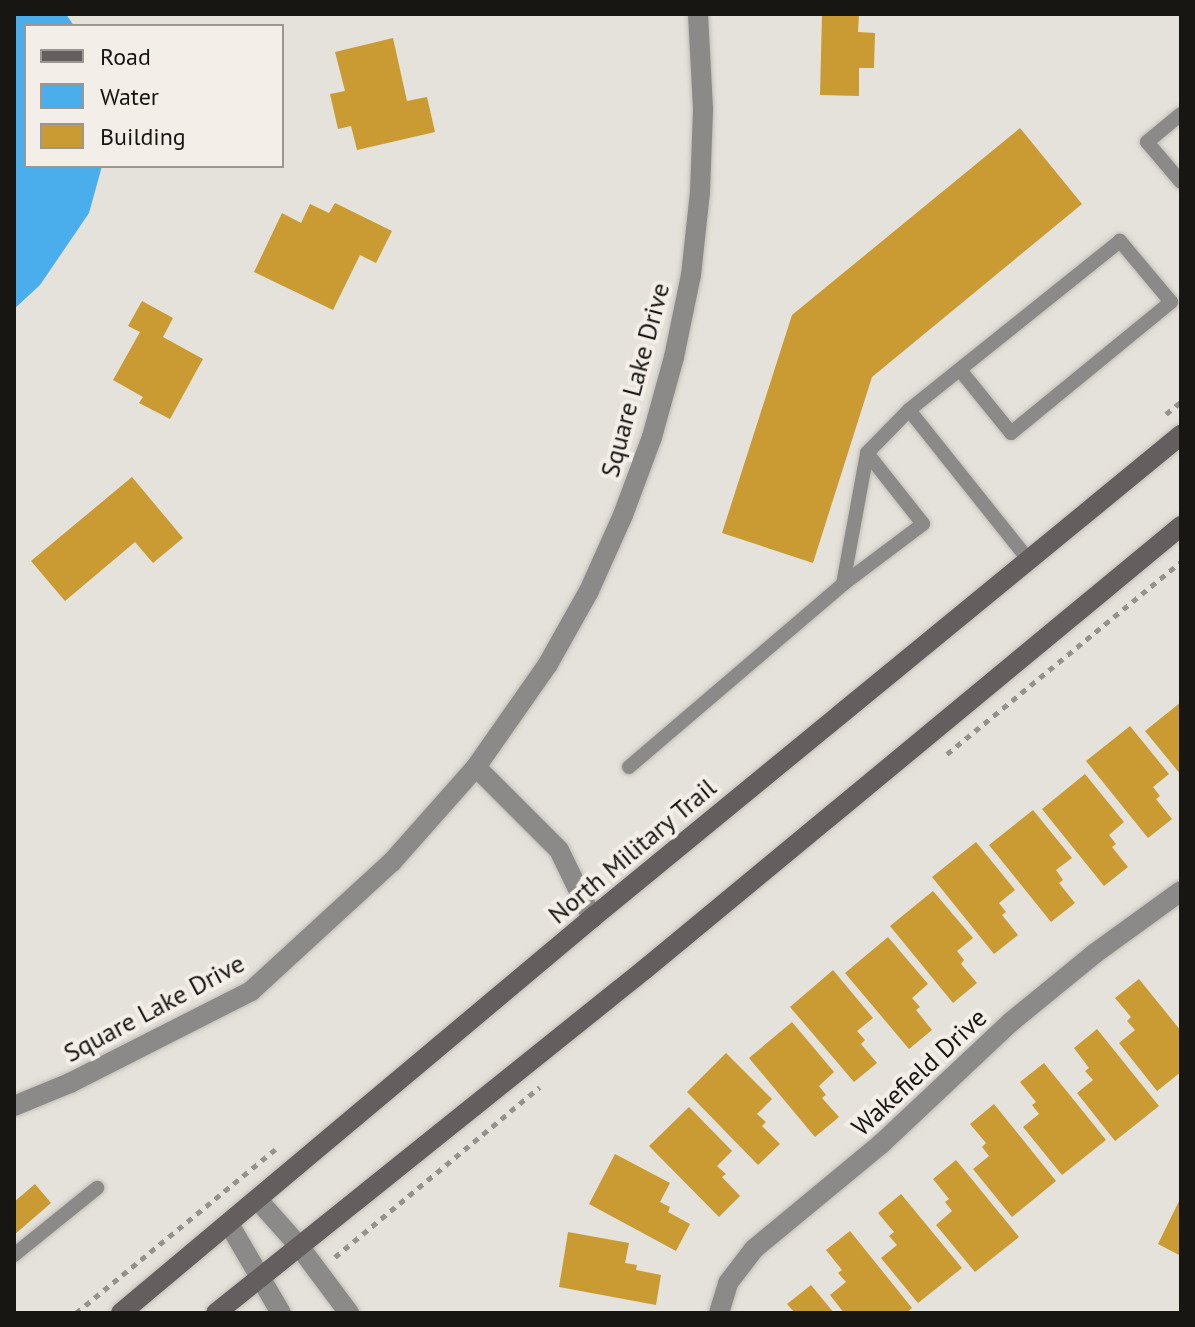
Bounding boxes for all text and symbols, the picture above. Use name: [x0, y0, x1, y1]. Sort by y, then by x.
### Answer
legend: [24, 24, 284, 168]
text: Road: [100, 41, 151, 72]
text: Water: [100, 81, 159, 112]
text: Building: [100, 121, 186, 152]
street label: Square Lake Drive: [594, 279, 676, 481]
street label: North Military Trail: [541, 771, 723, 931]
street label: Square Lake Drive: [58, 947, 250, 1069]
street label: Wakefield Drive: [845, 1002, 993, 1142]

